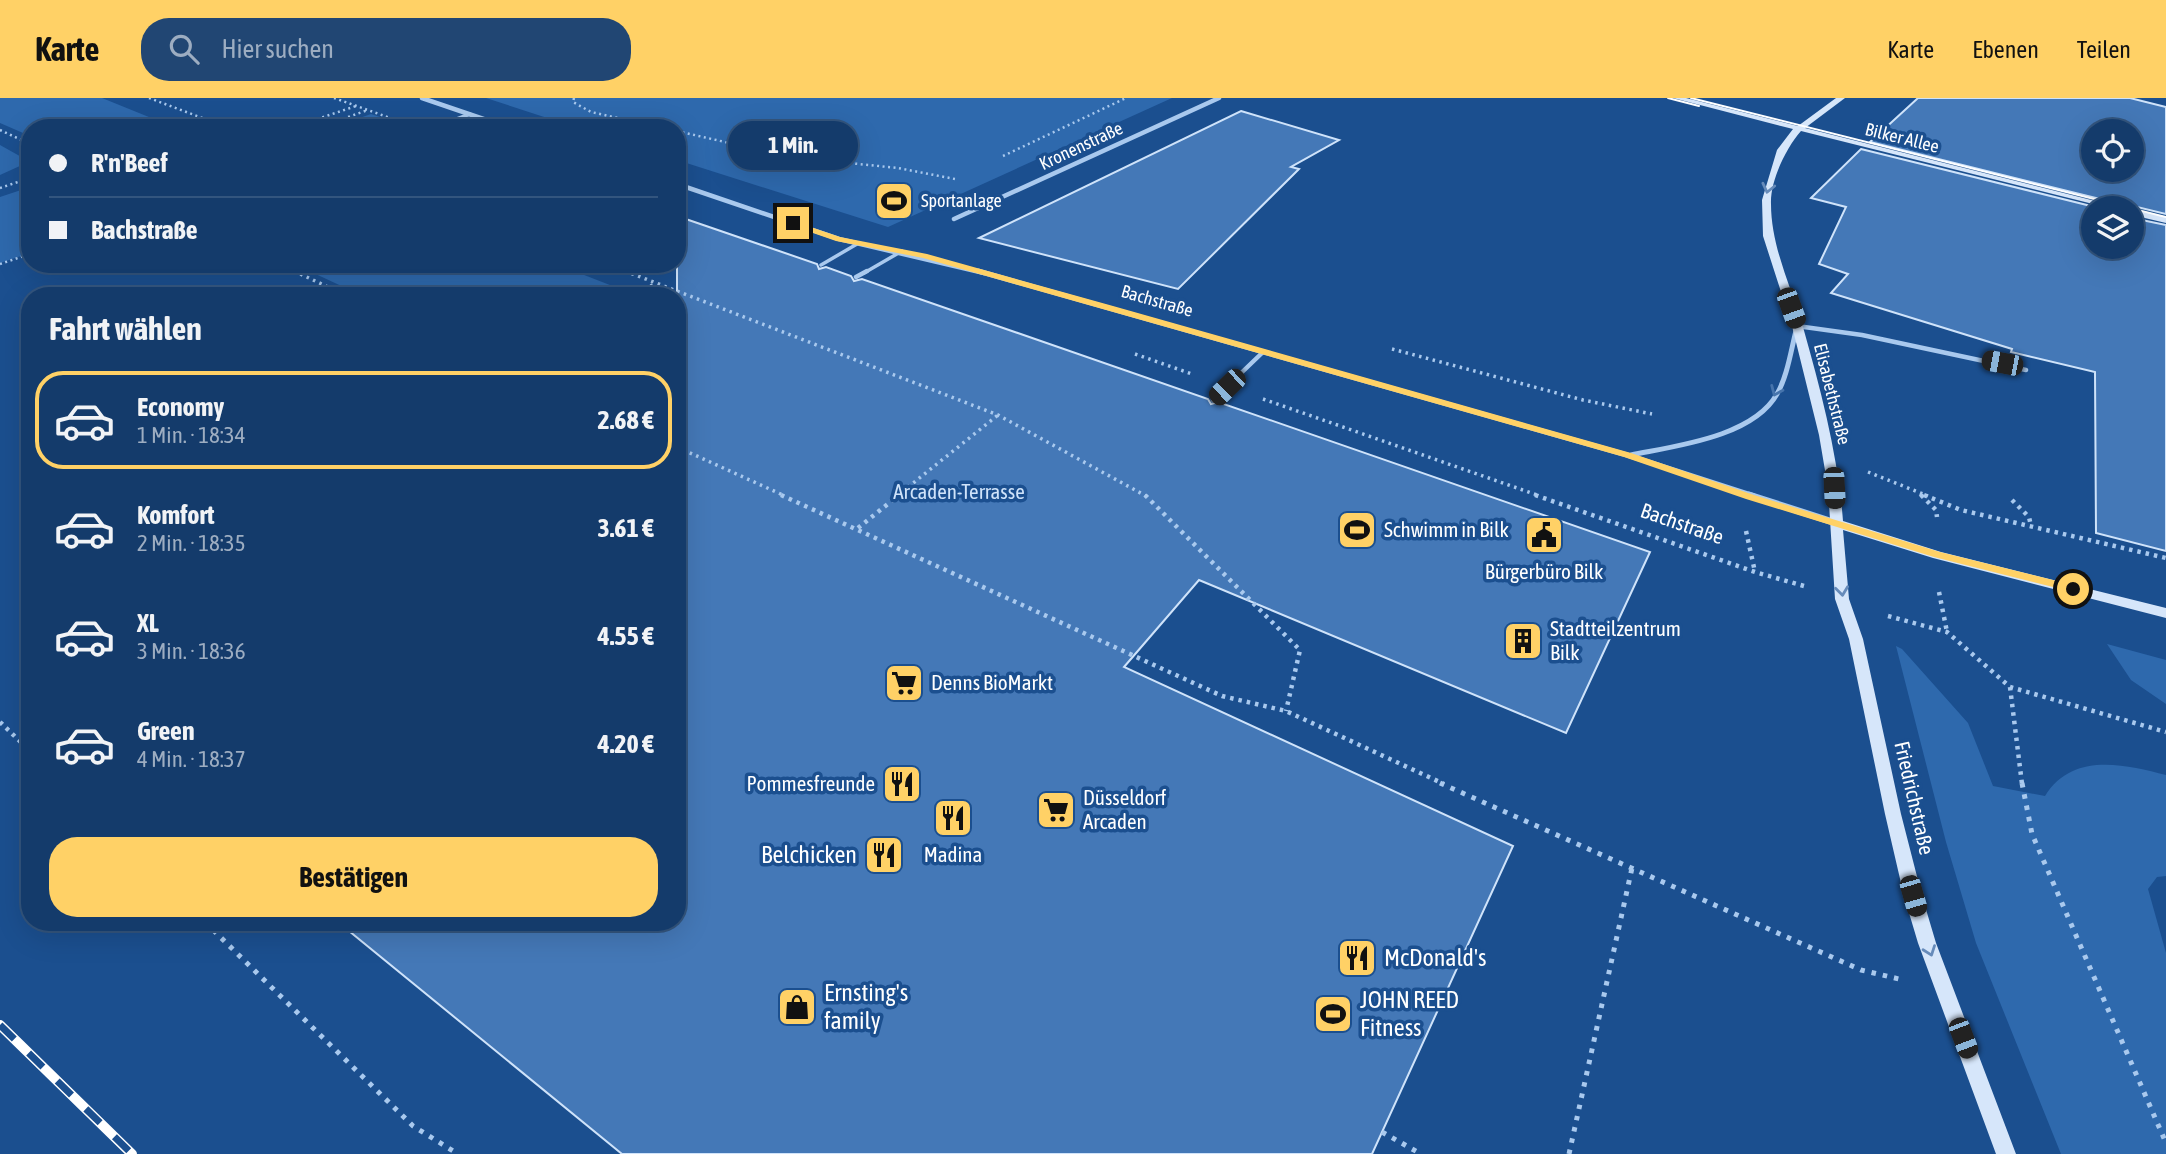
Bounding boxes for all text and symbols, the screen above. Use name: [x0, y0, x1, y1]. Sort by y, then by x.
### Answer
search box: [141, 18, 631, 81]
text: Karte: [35, 30, 99, 68]
icon: search: [165, 30, 203, 68]
text: Hier suchen: [221, 34, 334, 64]
text: Karte: [1887, 36, 1934, 63]
text: Ebenen: [1972, 36, 2039, 63]
text: Teilen: [2077, 36, 2131, 63]
street label: Kronenstraße: [1036, 117, 1126, 174]
street label: Bilker Allee: [1863, 118, 1941, 157]
map controls: [2081, 119, 2144, 259]
button: locate: [2081, 119, 2144, 182]
callout: 1 Min.: [728, 122, 858, 170]
text: 1 Min.: [768, 132, 818, 158]
text: R'n'Beef: [91, 148, 168, 178]
sports icon: Sportanlage: [873, 180, 915, 222]
one-way arrow: [1762, 182, 1777, 194]
place label: Sportanlage: [921, 190, 1002, 211]
button: layers: [2081, 196, 2144, 259]
route end: [777, 207, 809, 239]
text: Bachstraße: [91, 215, 198, 245]
street label: Bachstraße: [1119, 280, 1196, 321]
car: [1774, 285, 1809, 331]
text: Fahrt wählen: [49, 310, 202, 347]
street label: Elisabethstraße: [1810, 341, 1855, 447]
car: [1980, 349, 2025, 377]
car: [1205, 365, 1250, 409]
one-way arrow: [1770, 384, 1784, 396]
icon: car: [53, 389, 116, 452]
text: Economy: [137, 392, 224, 422]
text: 2.68 €: [597, 405, 654, 435]
text: 1 Min. · 18:34: [137, 422, 245, 448]
car: [1823, 466, 1846, 510]
park label: Arcaden-Terrasse: [893, 479, 1025, 503]
icon: car: [53, 497, 116, 560]
street label: Bachstraße: [1638, 498, 1727, 548]
text: Komfort: [137, 500, 214, 530]
sports icon: Schwimm in Bilk: [1336, 509, 1378, 551]
text: 3.61 €: [597, 513, 654, 543]
public building icon: Bürgerbüro Bilk: [1523, 514, 1565, 556]
place label: Schwimm in Bilk: [1384, 517, 1509, 541]
text: 2 Min. · 18:35: [137, 530, 245, 556]
place label: Bürgerbüro Bilk: [1485, 559, 1603, 583]
route start: [2057, 573, 2089, 605]
one-way arrow: [1835, 585, 1850, 597]
icon: car: [53, 605, 116, 668]
text: XL: [137, 608, 159, 638]
place label: Stadtteilzentrum Bilk: [1550, 616, 1681, 664]
building icon: Stadtteilzentrum Bilk: [1502, 620, 1544, 662]
text: 4.55 €: [597, 621, 654, 651]
text: 3 Min. · 18:36: [137, 638, 245, 664]
supermarket icon: Denns BioMarkt: [883, 662, 925, 704]
place label: Denns BioMarkt: [931, 670, 1053, 694]
icon: car: [53, 713, 116, 776]
text: Green: [137, 716, 195, 746]
text: 4.20 €: [597, 729, 654, 759]
street label: Friedrichstraße: [1890, 739, 1940, 857]
text: 4 Min. · 18:37: [137, 746, 245, 772]
restaurant icon: Pommesfreunde: [881, 763, 923, 805]
place label: Pommesfreunde: [747, 771, 875, 795]
place label: Düsseldorf Arcaden: [1083, 785, 1166, 833]
supermarket icon: Düsseldorf Arcaden: [1035, 789, 1077, 831]
restaurant icon: Madina: [932, 797, 974, 839]
restaurant icon: Belchicken: [863, 834, 905, 876]
button: Bestätigen: [49, 837, 658, 917]
place label: Belchicken: [761, 841, 857, 868]
place label: Madina: [924, 842, 982, 866]
car: [1898, 873, 1929, 919]
restaurant icon: McDonald's: [1336, 937, 1378, 979]
place label: McDonald's: [1384, 944, 1486, 971]
one-way arrow: [1922, 944, 1936, 956]
place label: Ernsting's family: [824, 979, 908, 1034]
shop icon: Ernsting's family: [776, 986, 818, 1028]
place label: JOHN REED Fitness: [1360, 986, 1459, 1041]
sports icon: JOHN REED Fitness: [1312, 993, 1354, 1035]
car: [1946, 1015, 1981, 1061]

